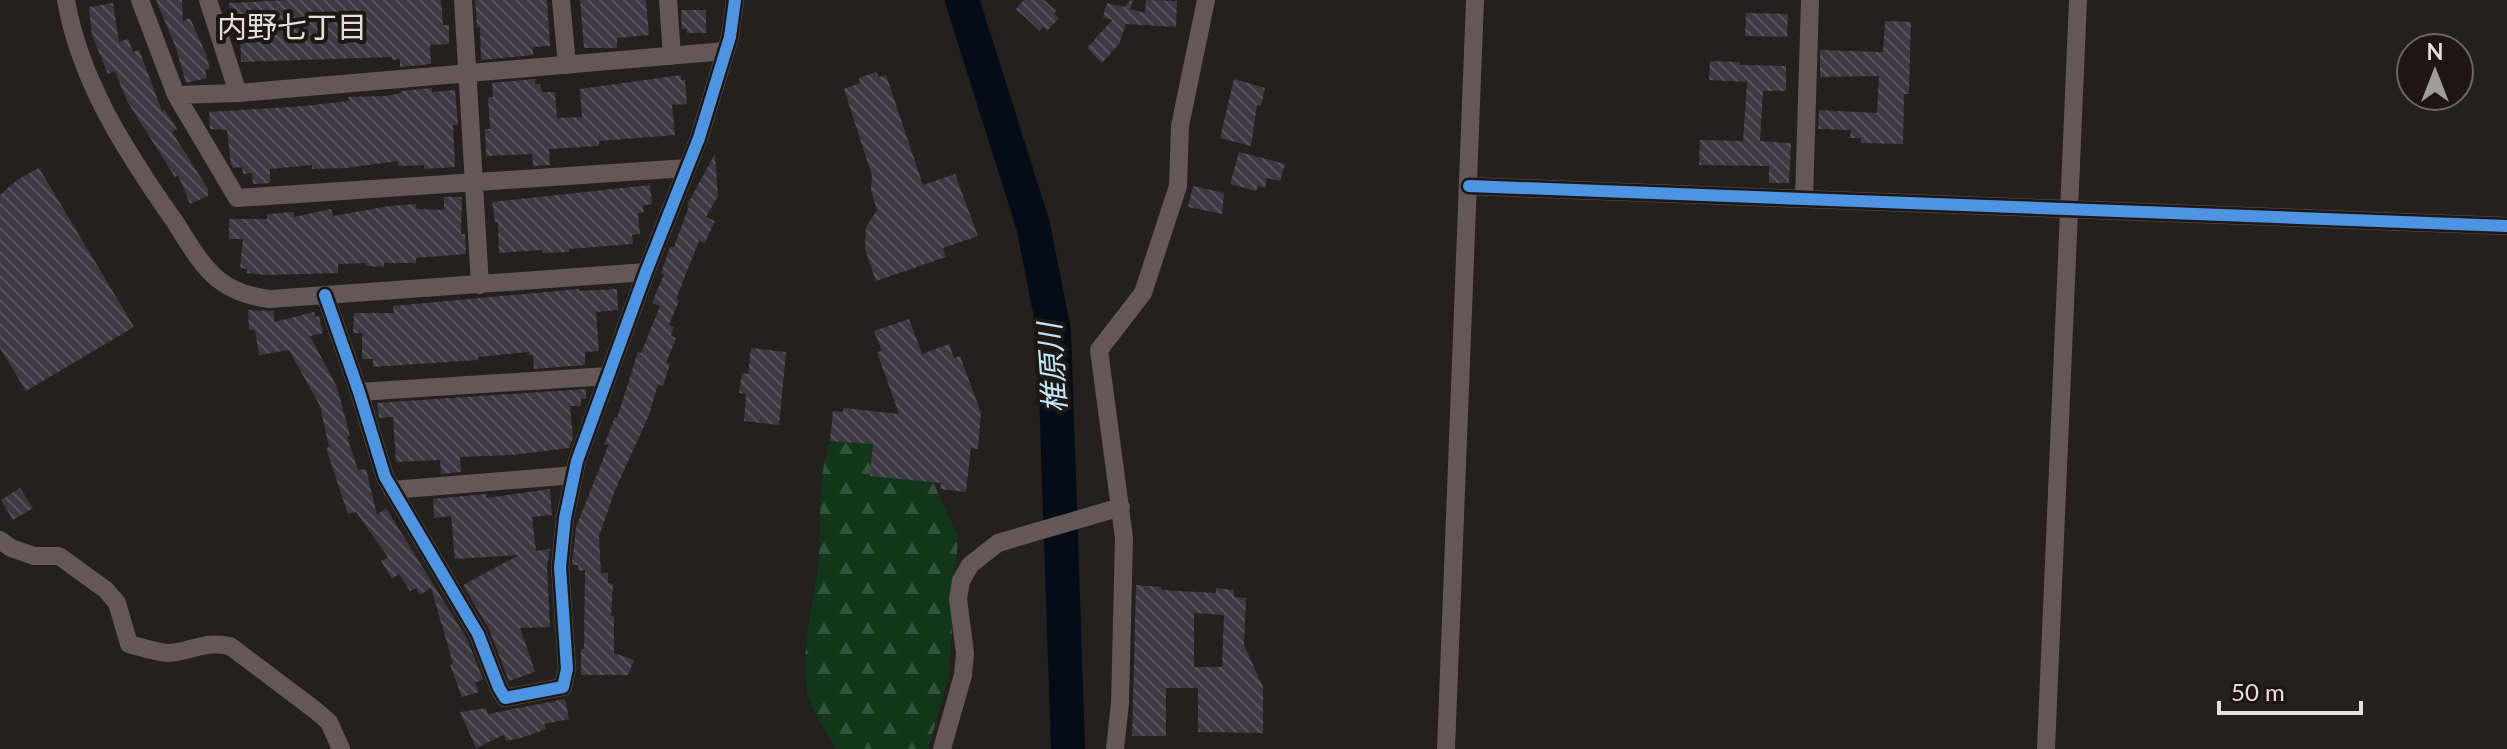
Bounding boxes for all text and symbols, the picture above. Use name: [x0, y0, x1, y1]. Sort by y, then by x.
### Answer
district label: 内野七丁目: [217, 8, 367, 44]
north arrow: [2395, 32, 2475, 112]
text: N: [2427, 38, 2443, 65]
water label: 椎原川: [1030, 319, 1072, 414]
scale bar: [2219, 665, 2361, 715]
text: 50 m: [2231, 677, 2285, 706]

